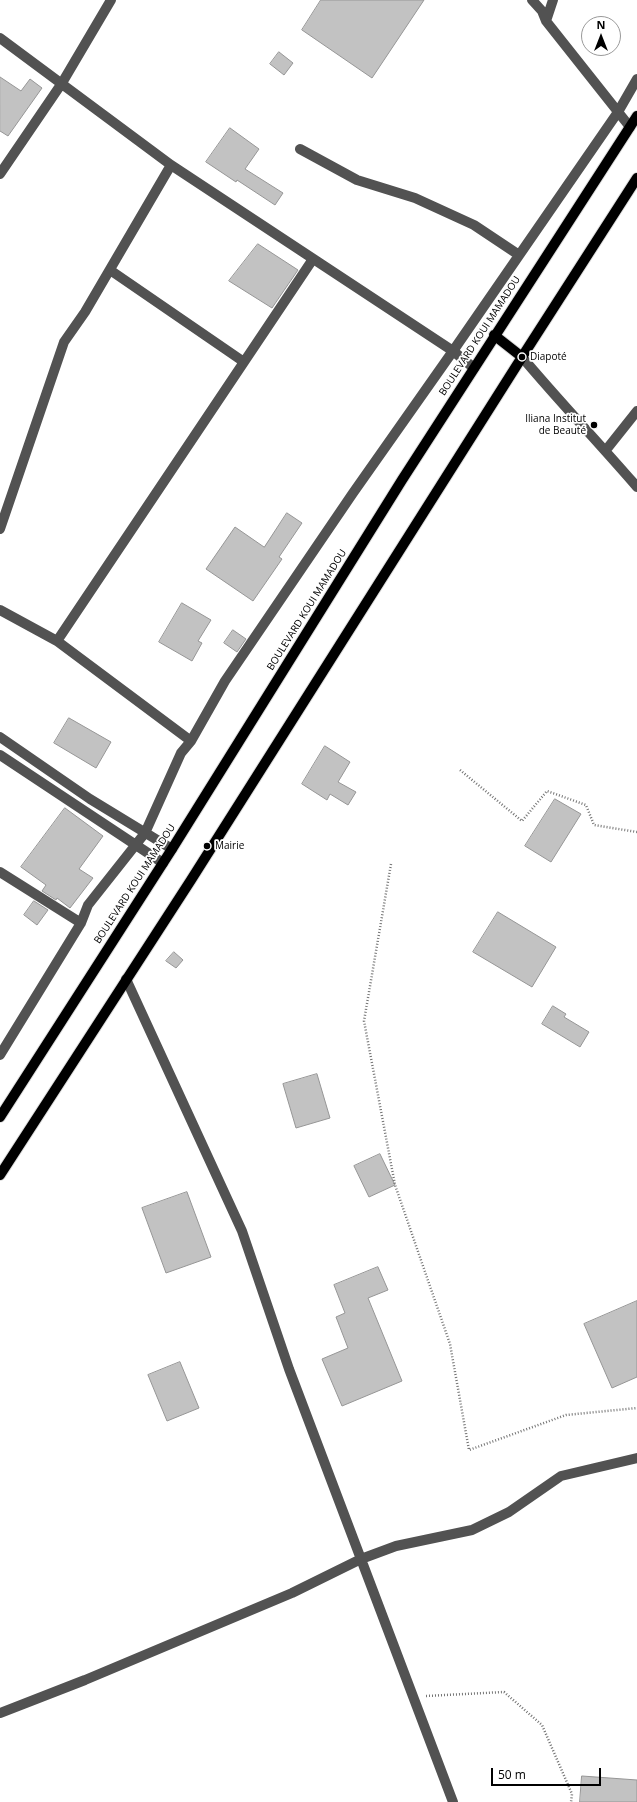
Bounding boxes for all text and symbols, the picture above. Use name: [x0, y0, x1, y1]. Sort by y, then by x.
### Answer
north arrow: [581, 16, 621, 56]
text: N: [597, 17, 605, 32]
street label: BOULEVARD KOUI MAMADOU: [437, 274, 523, 398]
place label: Diapoté: [530, 351, 567, 363]
marker: Diapoté: [517, 352, 527, 362]
place label: Iliana Institut de Beauté: [525, 413, 586, 436]
marker: Iliana Institut de Beauté: [589, 420, 599, 430]
street label: BOULEVARD KOUI MAMADOU: [265, 547, 349, 673]
street label: BOULEVARD KOUI MAMADOU: [92, 822, 178, 946]
place label: Mairie: [215, 840, 244, 852]
marker: Mairie: [202, 841, 212, 851]
scale bar: [493, 1760, 603, 1786]
text: 50 m: [498, 1766, 526, 1783]

